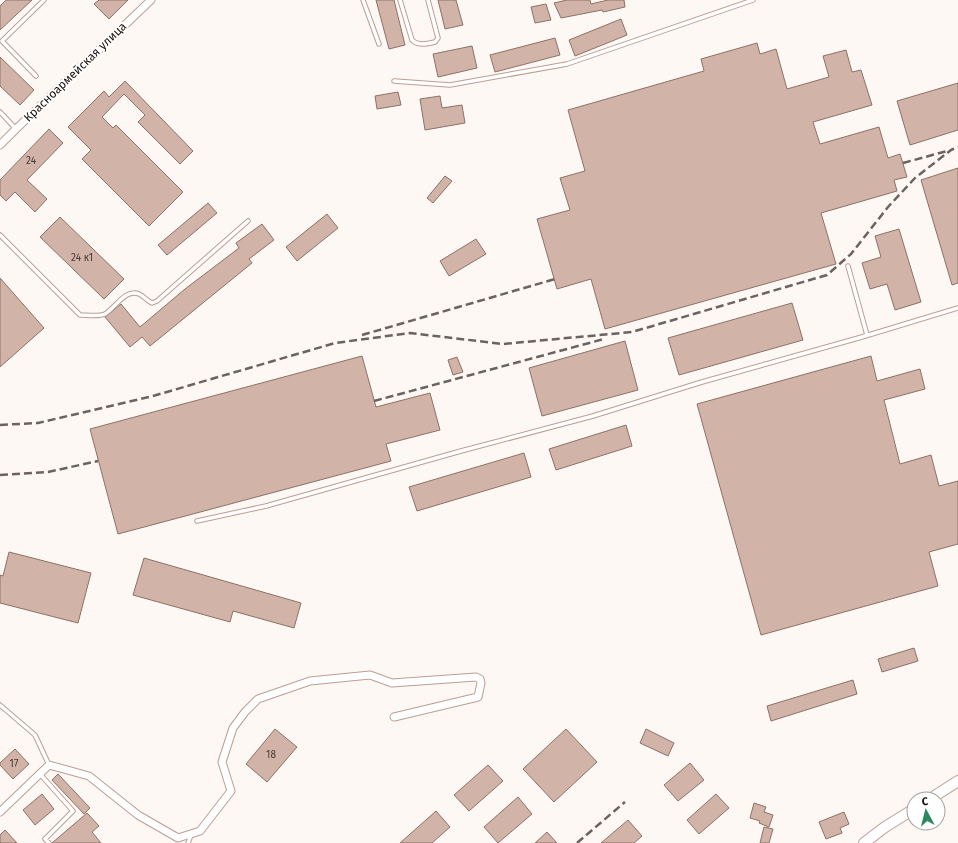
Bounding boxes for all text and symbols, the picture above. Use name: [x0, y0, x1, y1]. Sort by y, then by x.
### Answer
street label: Красноармейская улица: [21, 19, 129, 125]
house number: 24: [26, 155, 37, 167]
house number: 24 к1: [71, 252, 93, 264]
house number: 18: [266, 749, 276, 761]
house number: 17: [10, 758, 19, 770]
north arrow: [906, 791, 946, 831]
text: С: [921, 795, 929, 808]

